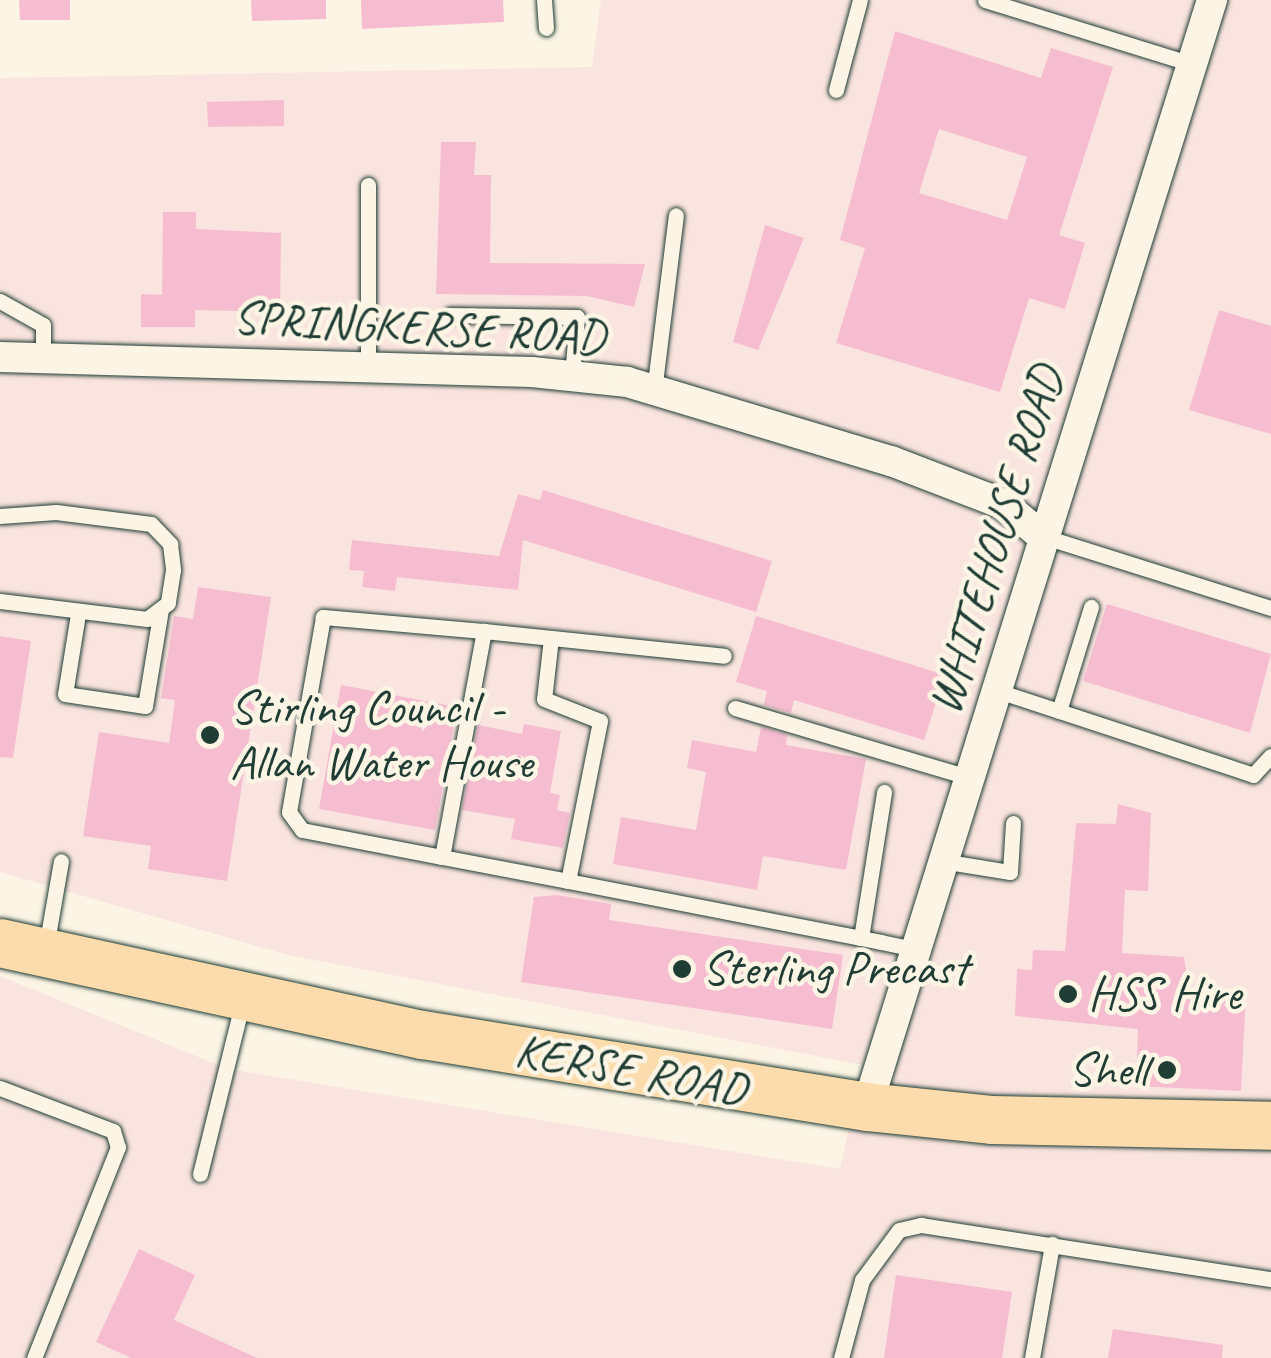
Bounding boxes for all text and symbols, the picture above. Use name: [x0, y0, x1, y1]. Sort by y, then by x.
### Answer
street label: SPRINGKERSE ROAD: [231, 288, 607, 366]
street label: WHITEHOUSE ROAD: [914, 358, 1076, 722]
place label: Stirling Council - Allan Water House: [230, 678, 534, 791]
marker: Stirling Council - Allan Water House: [199, 724, 221, 746]
place label: Sterling Precast: [702, 940, 966, 998]
marker: Sterling Precast: [671, 958, 693, 980]
place label: HSS Hire: [1088, 965, 1241, 1023]
marker: HSS Hire: [1057, 983, 1079, 1005]
street label: KERSE ROAD: [511, 1021, 751, 1119]
place label: Shell: [1069, 1041, 1147, 1099]
marker: Shell: [1156, 1059, 1178, 1081]

